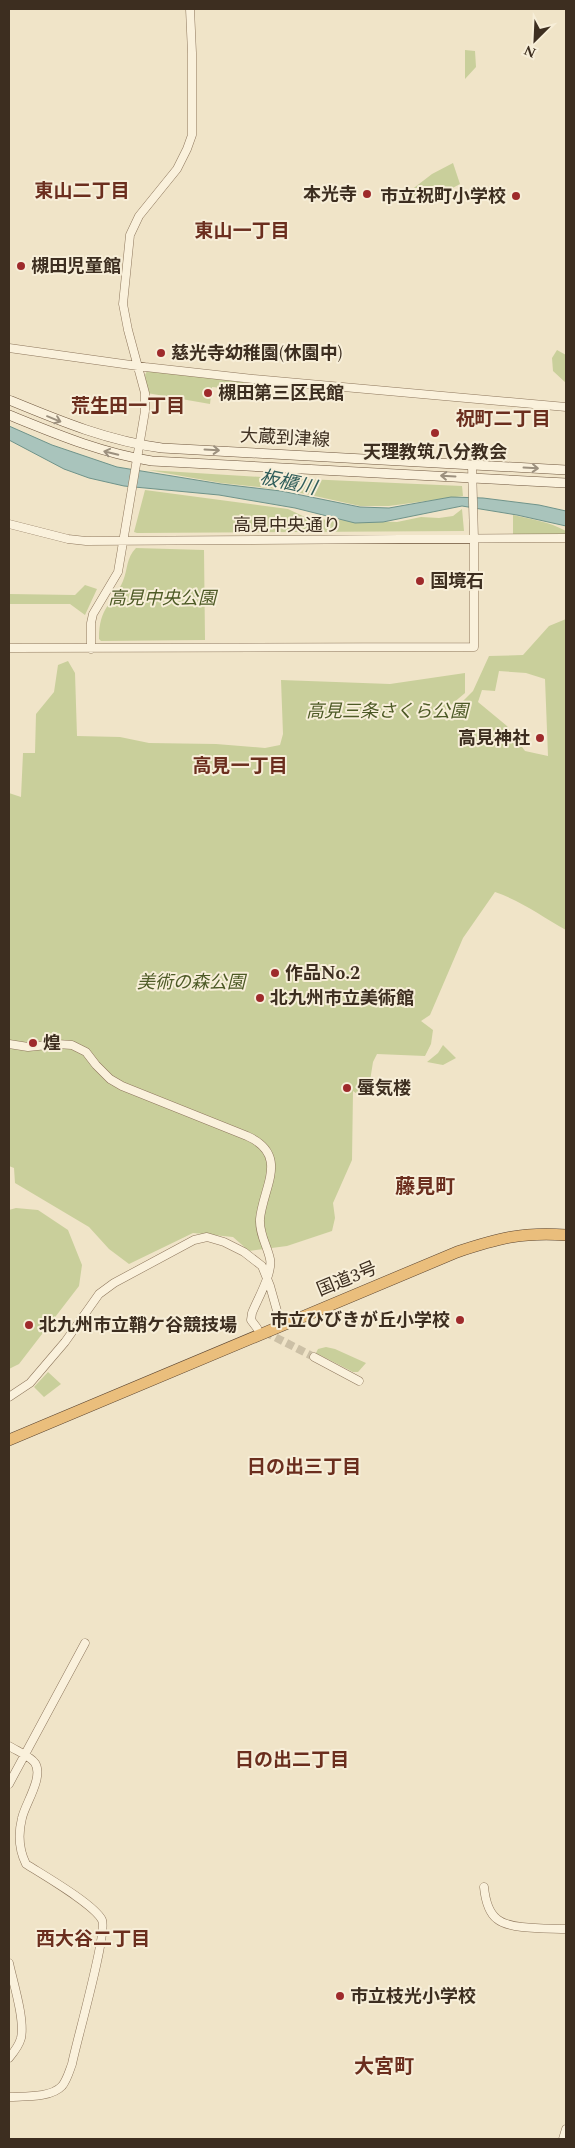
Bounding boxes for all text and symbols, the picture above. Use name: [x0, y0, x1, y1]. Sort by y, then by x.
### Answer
north arrow: [510, 15, 560, 65]
text: N: [520, 40, 539, 63]
district label: 東山二丁目: [34, 177, 130, 206]
place label: 本光寺: [303, 181, 357, 208]
place label: 市立祝町小学校: [380, 183, 506, 210]
marker: 本光寺: [361, 188, 373, 200]
marker: 市立祝町小学校: [510, 190, 522, 202]
district label: 東山一丁目: [194, 217, 290, 246]
place label: 槻田児童館: [31, 253, 121, 280]
marker: 槻田児童館: [15, 260, 27, 272]
place label: 慈光寺幼稚園(休園中): [171, 340, 342, 367]
marker: 慈光寺幼稚園(休園中): [155, 347, 167, 359]
place label: 槻田第三区民館: [218, 380, 344, 407]
marker: 槻田第三区民館: [202, 387, 214, 399]
district label: 荒生田一丁目: [71, 392, 185, 421]
district label: 祝町二丁目: [455, 405, 551, 434]
one-way arrow: [46, 414, 61, 424]
street label: 大蔵到津線: [239, 422, 331, 454]
marker: 天理教筑八分教会: [429, 427, 441, 439]
place label: 天理教筑八分教会: [363, 439, 507, 466]
one-way arrow: [204, 446, 220, 455]
one-way arrow: [104, 448, 120, 457]
water label: 板櫃川: [257, 463, 321, 504]
one-way arrow: [523, 463, 539, 472]
one-way arrow: [440, 472, 456, 481]
street label: 高見中央通り: [233, 512, 341, 539]
place label: 国境石: [430, 568, 484, 595]
marker: 国境石: [414, 575, 426, 587]
park label: 高見中央公園: [108, 585, 219, 612]
park label: 高見三条さくら公園: [306, 698, 471, 725]
place label: 高見神社: [458, 725, 530, 752]
marker: 高見神社: [534, 732, 546, 744]
district label: 高見一丁目: [192, 752, 288, 781]
place label: 作品No.2: [285, 960, 360, 987]
marker: 作品No.2: [269, 967, 281, 979]
park label: 美術の森公園: [137, 969, 248, 996]
place label: 北九州市立美術館: [270, 985, 414, 1012]
marker: 北九州市立美術館: [254, 992, 266, 1004]
place label: 煌: [43, 1030, 61, 1057]
marker: 煌: [27, 1037, 39, 1049]
place label: 蜃気楼: [357, 1075, 411, 1102]
marker: 蜃気楼: [341, 1082, 353, 1094]
district label: 藤見町: [395, 1172, 455, 1202]
street label: 国道3号: [313, 1255, 381, 1303]
place label: 市立ひびきが丘小学校: [270, 1307, 450, 1334]
place label: 北九州市立鞘ケ谷競技場: [39, 1312, 237, 1339]
marker: 市立ひびきが丘小学校: [454, 1314, 466, 1326]
marker: 北九州市立鞘ケ谷競技場: [23, 1319, 35, 1331]
district label: 日の出三丁目: [247, 1453, 361, 1482]
district label: 日の出二丁目: [235, 1746, 349, 1775]
district label: 西大谷二丁目: [36, 1925, 150, 1954]
place label: 市立枝光小学校: [350, 1983, 476, 2010]
marker: 市立枝光小学校: [334, 1990, 346, 2002]
district label: 大宮町: [354, 2052, 414, 2082]

